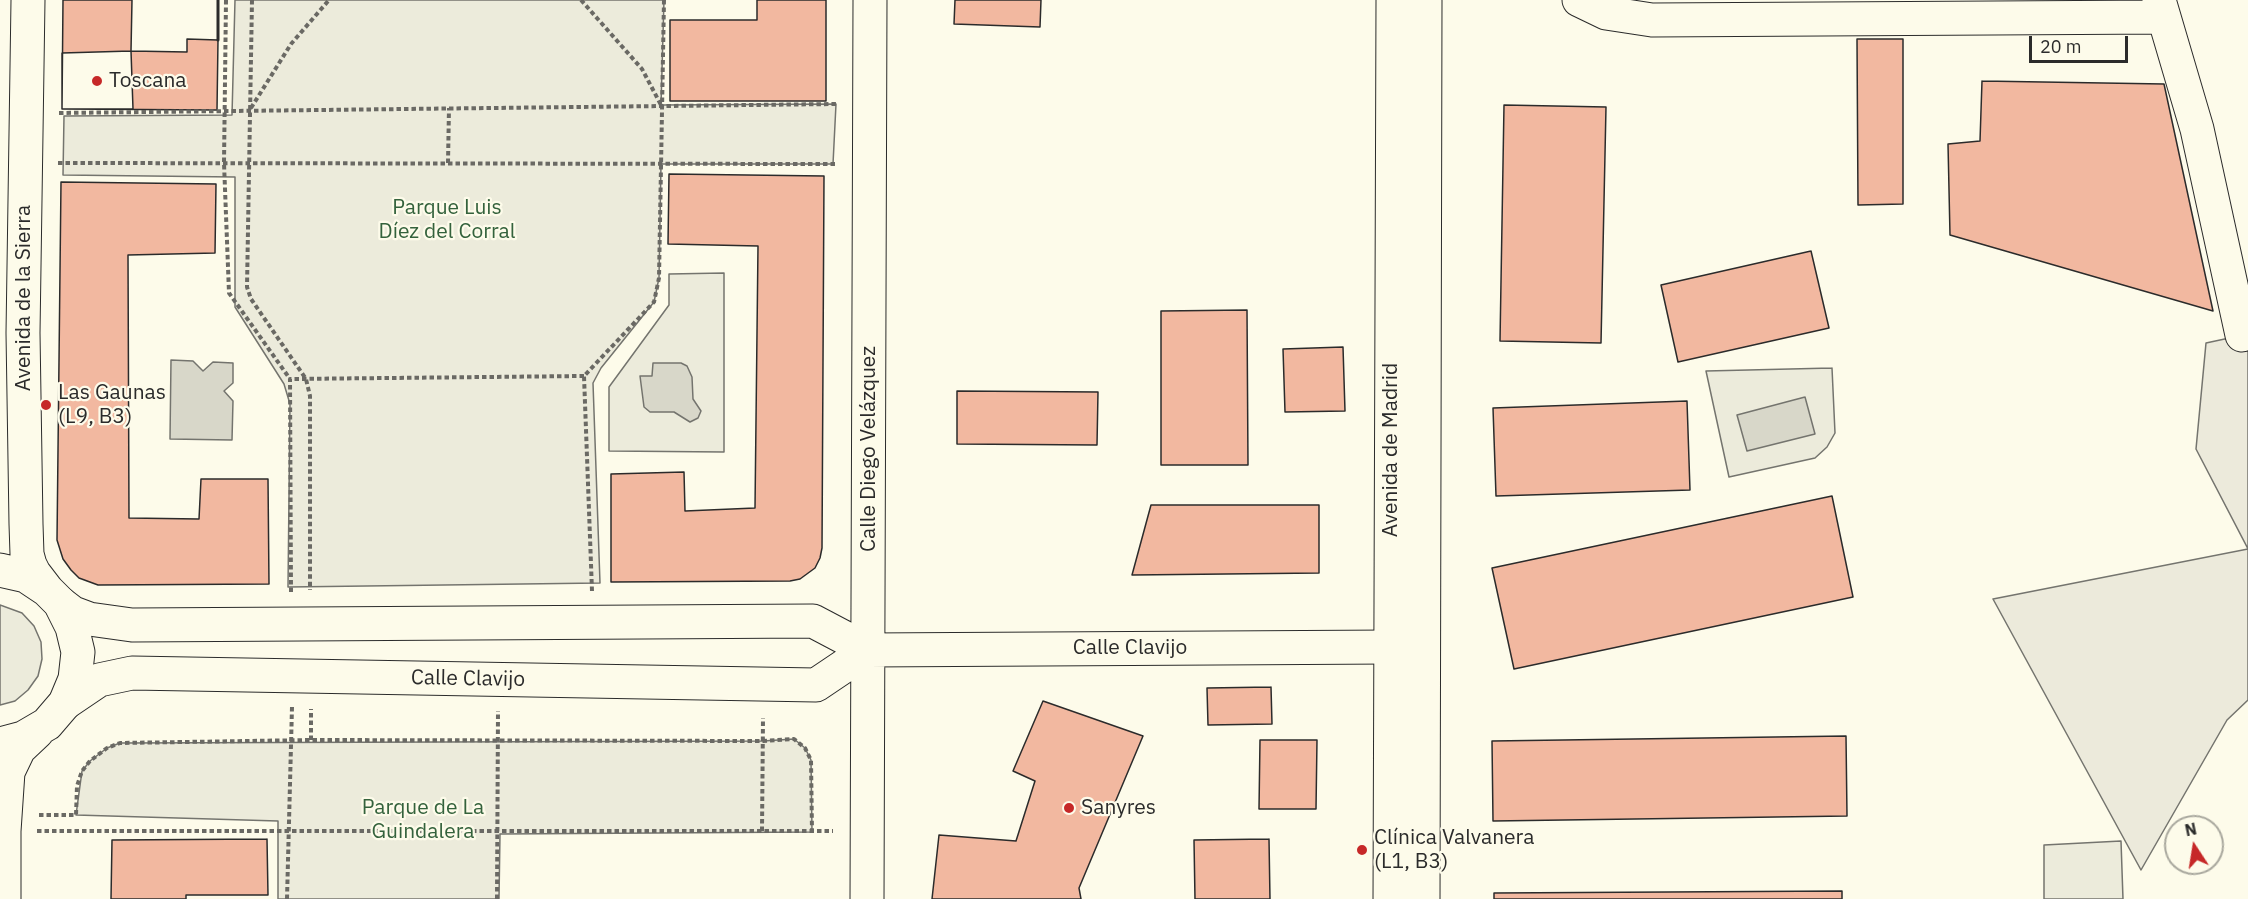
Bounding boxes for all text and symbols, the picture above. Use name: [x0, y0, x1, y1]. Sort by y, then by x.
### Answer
scale bar: [2032, 24, 2131, 62]
text: 20 m: [2040, 35, 2082, 58]
place label: Toscana: [109, 68, 187, 94]
marker: Toscana: [90, 74, 104, 88]
park label: Parque Luis Díez del Corral: [379, 195, 515, 245]
street label: Avenida de la Sierra: [11, 205, 37, 391]
street label: Calle Diego Velázquez: [856, 346, 882, 552]
street label: Avenida de Madrid: [1378, 363, 1404, 537]
place label: Las Gaunas (L9, B3): [58, 380, 166, 430]
marker: Las Gaunas (L9, B3): [39, 398, 53, 412]
street label: Calle Clavijo: [1073, 635, 1187, 661]
street label: Calle Clavijo: [411, 665, 525, 693]
park label: Parque de La Guindalera: [362, 795, 484, 845]
place label: Sanyres: [1081, 795, 1156, 821]
marker: Sanyres: [1062, 801, 1076, 815]
north arrow: [2164, 815, 2224, 875]
text: N: [2183, 818, 2198, 840]
place label: Clínica Valvanera (L1, B3): [1374, 825, 1534, 875]
marker: Clínica Valvanera (L1, B3): [1355, 843, 1369, 857]

